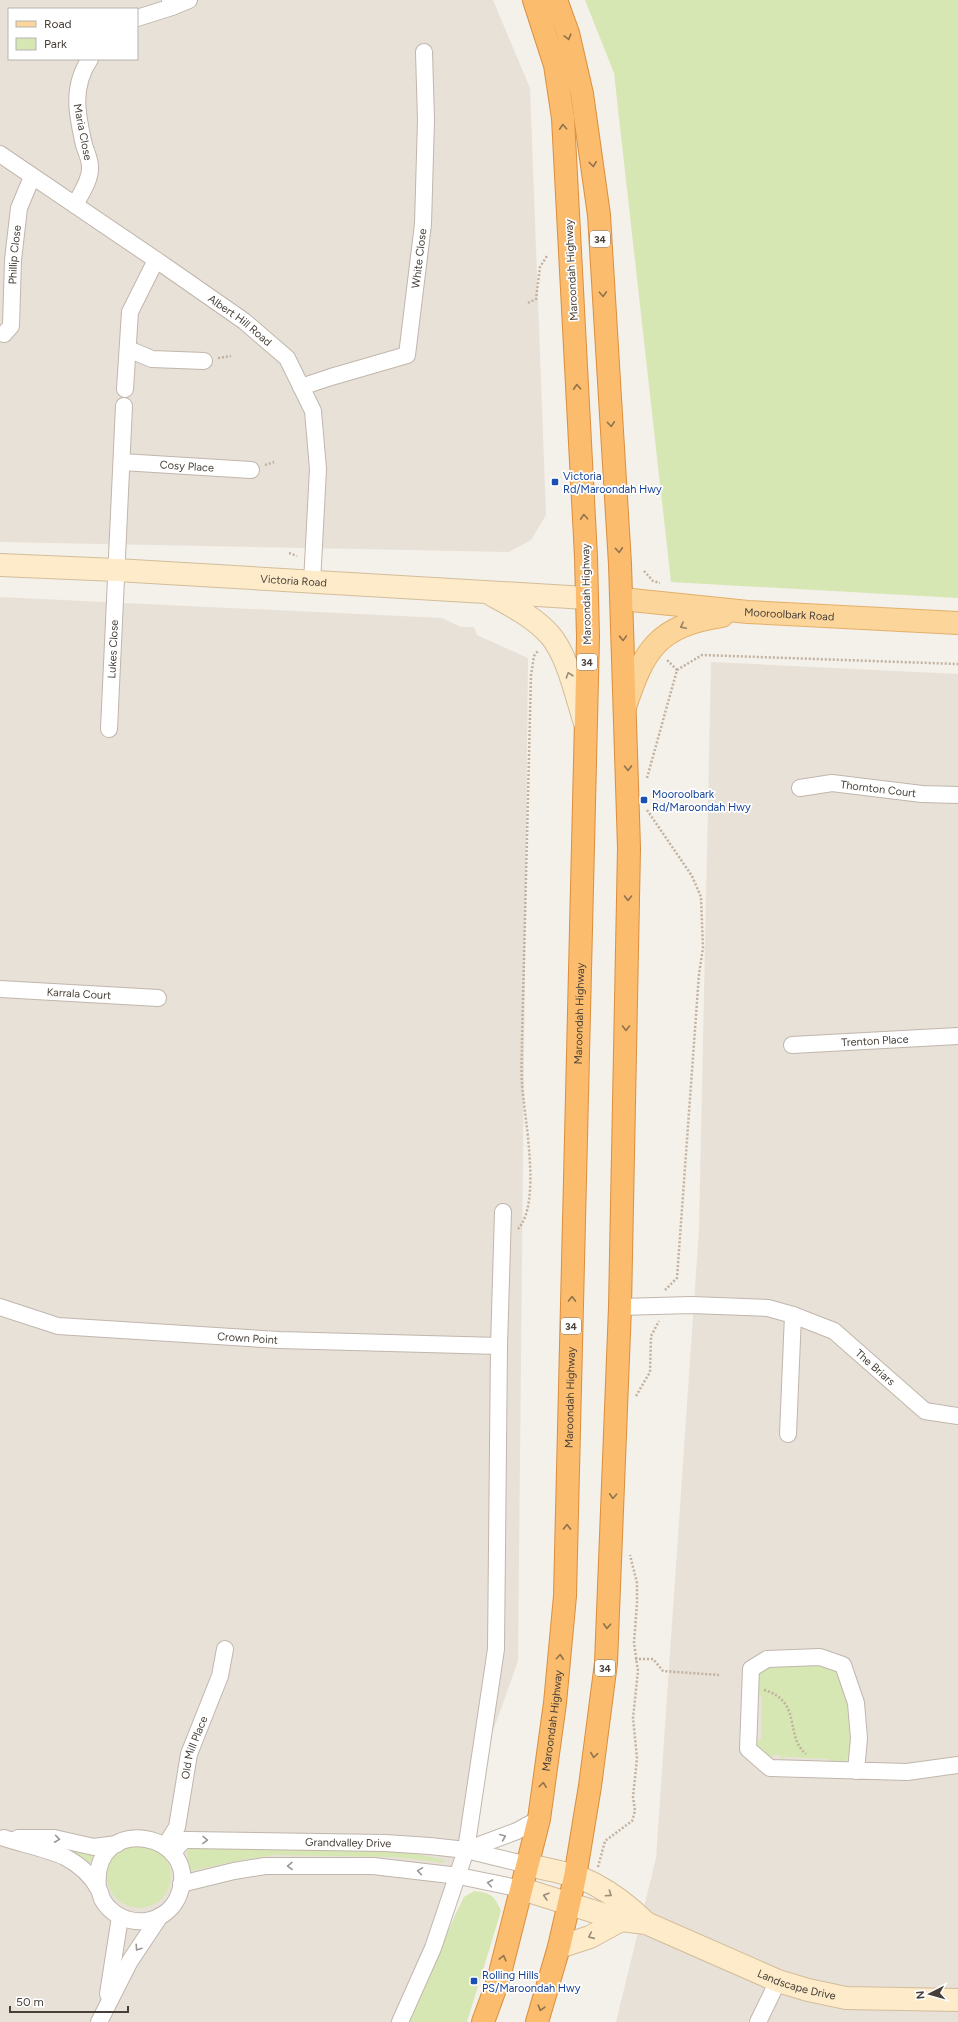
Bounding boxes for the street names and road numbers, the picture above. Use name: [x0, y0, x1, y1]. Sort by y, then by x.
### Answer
street label: Maria Close: [71, 103, 94, 162]
street label: Maroondah Highway: [562, 219, 581, 321]
street label: Phillip Close: [6, 224, 24, 285]
street label: White Close: [409, 228, 429, 289]
road number: 34: [590, 231, 610, 247]
street label: Albert Hill Road: [206, 292, 274, 349]
street label: Cosy Place: [159, 458, 214, 475]
street label: Maroondah Highway: [579, 543, 594, 645]
street label: Victoria Road: [260, 573, 327, 590]
street label: Mooroolbark Road: [744, 606, 835, 624]
street label: Lukes Close: [105, 619, 121, 679]
road number: 34: [577, 654, 597, 670]
street label: Thornton Court: [840, 778, 917, 800]
street label: Maroondah Highway: [572, 962, 587, 1065]
street label: Karrala Court: [46, 986, 111, 1002]
street label: Trenton Place: [841, 1033, 909, 1049]
road number: 34: [561, 1318, 581, 1334]
street label: Crown Point: [217, 1330, 278, 1347]
street label: Maroondah Highway: [563, 1346, 578, 1448]
street label: The Briars: [852, 1347, 897, 1389]
road number: 34: [595, 1660, 615, 1676]
street label: Maroondah Highway: [540, 1669, 565, 1772]
street label: Old Mill Place: [179, 1714, 210, 1780]
street label: Grandvalley Drive: [305, 1836, 392, 1850]
street label: Landscape Drive: [755, 1967, 837, 2003]

